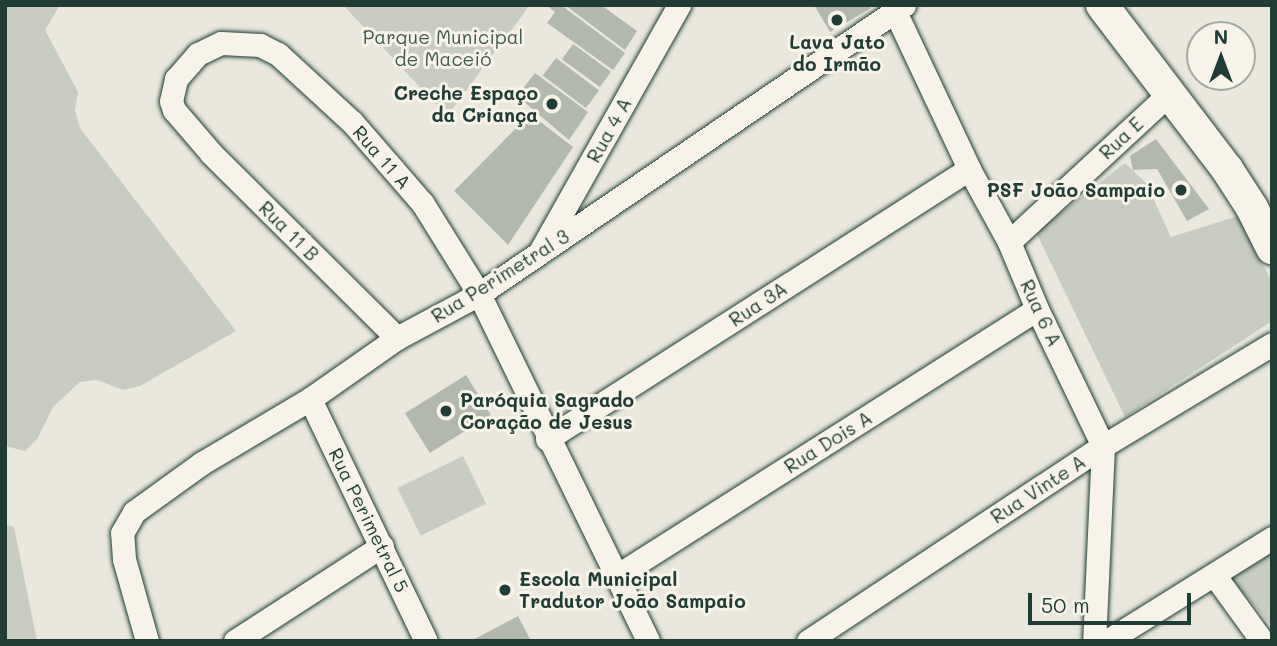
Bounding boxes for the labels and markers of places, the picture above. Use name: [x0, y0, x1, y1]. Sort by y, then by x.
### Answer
marker: Lava Jato do Irmão: [829, 12, 845, 28]
place label: Lava Jato do Irmão: [789, 31, 885, 75]
place label: Creche Espaço da Criança: [394, 82, 538, 126]
marker: Creche Espaço da Criança: [544, 96, 560, 112]
place label: PSF João Sampaio: [987, 179, 1165, 201]
marker: PSF João Sampaio: [1171, 180, 1191, 200]
place label: Paróquia Sagrado Coração de Jesus: [460, 389, 634, 433]
marker: Paróquia Sagrado Coração de Jesus: [438, 403, 454, 419]
place label: Escola Municipal Tradutor João Sampaio: [519, 568, 746, 612]
marker: Escola Municipal Tradutor João Sampaio: [497, 582, 513, 598]

